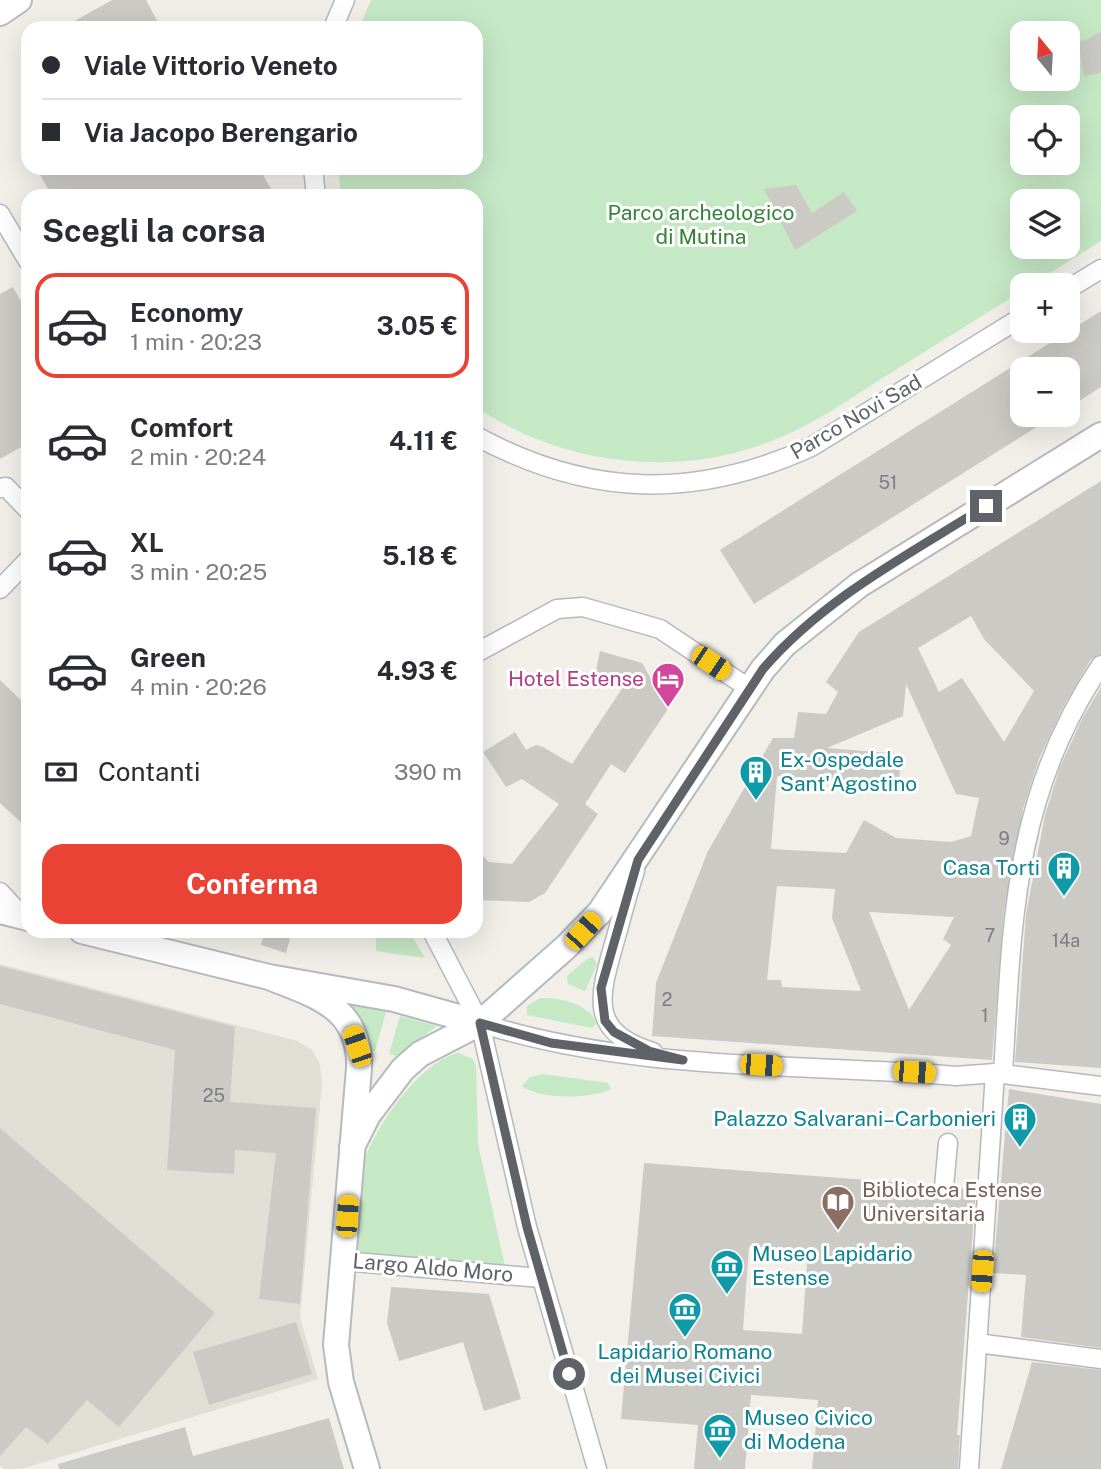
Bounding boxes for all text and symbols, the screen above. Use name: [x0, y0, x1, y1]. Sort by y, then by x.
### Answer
north arrow: [1010, 21, 1080, 91]
map controls: [1010, 21, 1080, 427]
text: Viale Vittorio Veneto: [84, 50, 338, 81]
button: locate: [1010, 105, 1080, 175]
text: Via Jacopo Berengario: [84, 117, 358, 148]
button: layers: [1010, 189, 1080, 259]
park label: Parco archeologico di Mutina: [608, 200, 794, 249]
text: Scegli la corsa: [42, 212, 266, 249]
button: +: [1010, 273, 1080, 343]
icon: car: [46, 294, 109, 357]
text: Economy: [130, 297, 243, 328]
text: 3.05 €: [377, 310, 458, 341]
text: 1 min · 20:23: [130, 328, 262, 355]
button: −: [1010, 357, 1080, 427]
street label: Parco Novi Sad: [786, 369, 926, 464]
icon: car: [46, 409, 109, 472]
text: Comfort: [130, 412, 233, 443]
text: 4.11 €: [389, 425, 458, 456]
text: 2 min · 20:24: [130, 443, 266, 470]
house number: 51: [879, 472, 897, 493]
route end: [970, 490, 1002, 522]
icon: car: [46, 524, 109, 587]
text: XL: [130, 527, 164, 558]
text: 5.18 €: [382, 540, 458, 571]
text: 3 min · 20:25: [130, 558, 267, 585]
icon: car: [46, 639, 109, 702]
text: Green: [130, 642, 206, 673]
car: [688, 643, 735, 683]
text: 4.93 €: [377, 655, 458, 686]
hotel icon: Hotel Estense: [649, 660, 687, 709]
place label: Hotel Estense: [508, 666, 644, 691]
text: 4 min · 20:26: [130, 673, 267, 700]
place label: Ex-Ospedale Sant'Agostino: [780, 747, 917, 796]
icon: cash: [42, 753, 80, 791]
building icon: Ex-Ospedale Sant'Agostino: [737, 753, 775, 802]
text: Contanti: [98, 756, 200, 787]
text: 390 m: [394, 758, 462, 785]
house number: 9: [998, 828, 1010, 849]
button: Conferma: [42, 844, 462, 924]
building icon: Casa Torti: [1045, 849, 1083, 898]
place label: Casa Torti: [943, 855, 1040, 880]
car: [562, 908, 605, 954]
house number: 7: [985, 925, 995, 946]
house number: 14a: [1052, 930, 1080, 951]
house number: 2: [662, 989, 672, 1010]
house number: 1: [981, 1005, 989, 1026]
car: [341, 1023, 374, 1069]
car: [740, 1053, 783, 1077]
car: [893, 1060, 936, 1084]
house number: 25: [203, 1085, 225, 1106]
building icon: Palazzo Salvarani–Carbonieri: [1001, 1100, 1039, 1149]
place label: Palazzo Salvarani–Carbonieri: [713, 1106, 996, 1131]
place label: Biblioteca Estense Universitaria: [862, 1177, 1042, 1226]
library icon: Biblioteca Estense Universitaria: [819, 1183, 857, 1232]
car: [336, 1194, 359, 1238]
place label: Museo Lapidario Estense: [752, 1241, 913, 1290]
museum icon: Museo Lapidario Estense: [708, 1247, 746, 1296]
street label: Largo Aldo Moro: [352, 1248, 514, 1287]
car: [971, 1249, 994, 1293]
museum icon: Lapidario Romano dei Musei Civici: [666, 1290, 704, 1339]
place label: Lapidario Romano dei Musei Civici: [598, 1339, 772, 1388]
route start: [553, 1358, 585, 1390]
place label: Museo Civico di Modena: [744, 1405, 873, 1454]
museum icon: Museo Civico di Modena: [701, 1411, 739, 1460]

